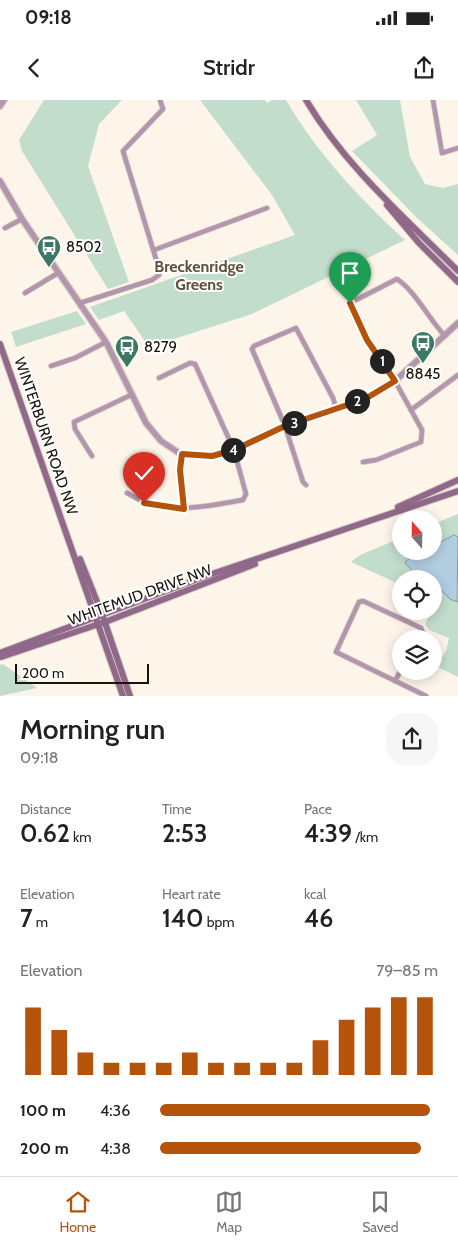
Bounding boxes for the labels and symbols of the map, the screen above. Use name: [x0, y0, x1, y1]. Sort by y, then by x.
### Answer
bus stop icon: 8502: [36, 234, 62, 268]
place label: 8502: [66, 238, 102, 256]
pin: [329, 252, 371, 303]
district label: Breckenridge Greens: [154, 257, 244, 294]
bus stop icon: 8845: [410, 330, 436, 364]
bus stop icon: 8279: [114, 334, 140, 368]
place label: 8279: [144, 338, 177, 356]
pin: 1: [370, 348, 394, 374]
street label: WINTERBURN ROAD NW: [11, 355, 82, 518]
place label: 8845: [406, 365, 440, 383]
pin: 2: [344, 388, 370, 414]
pin: 3: [282, 410, 306, 436]
pin: 4: [220, 438, 246, 462]
pin: [123, 452, 165, 503]
north arrow: [392, 510, 442, 560]
street label: WHITEMUD DRIVE NW: [66, 560, 215, 629]
scale bar: [15, 661, 149, 684]

